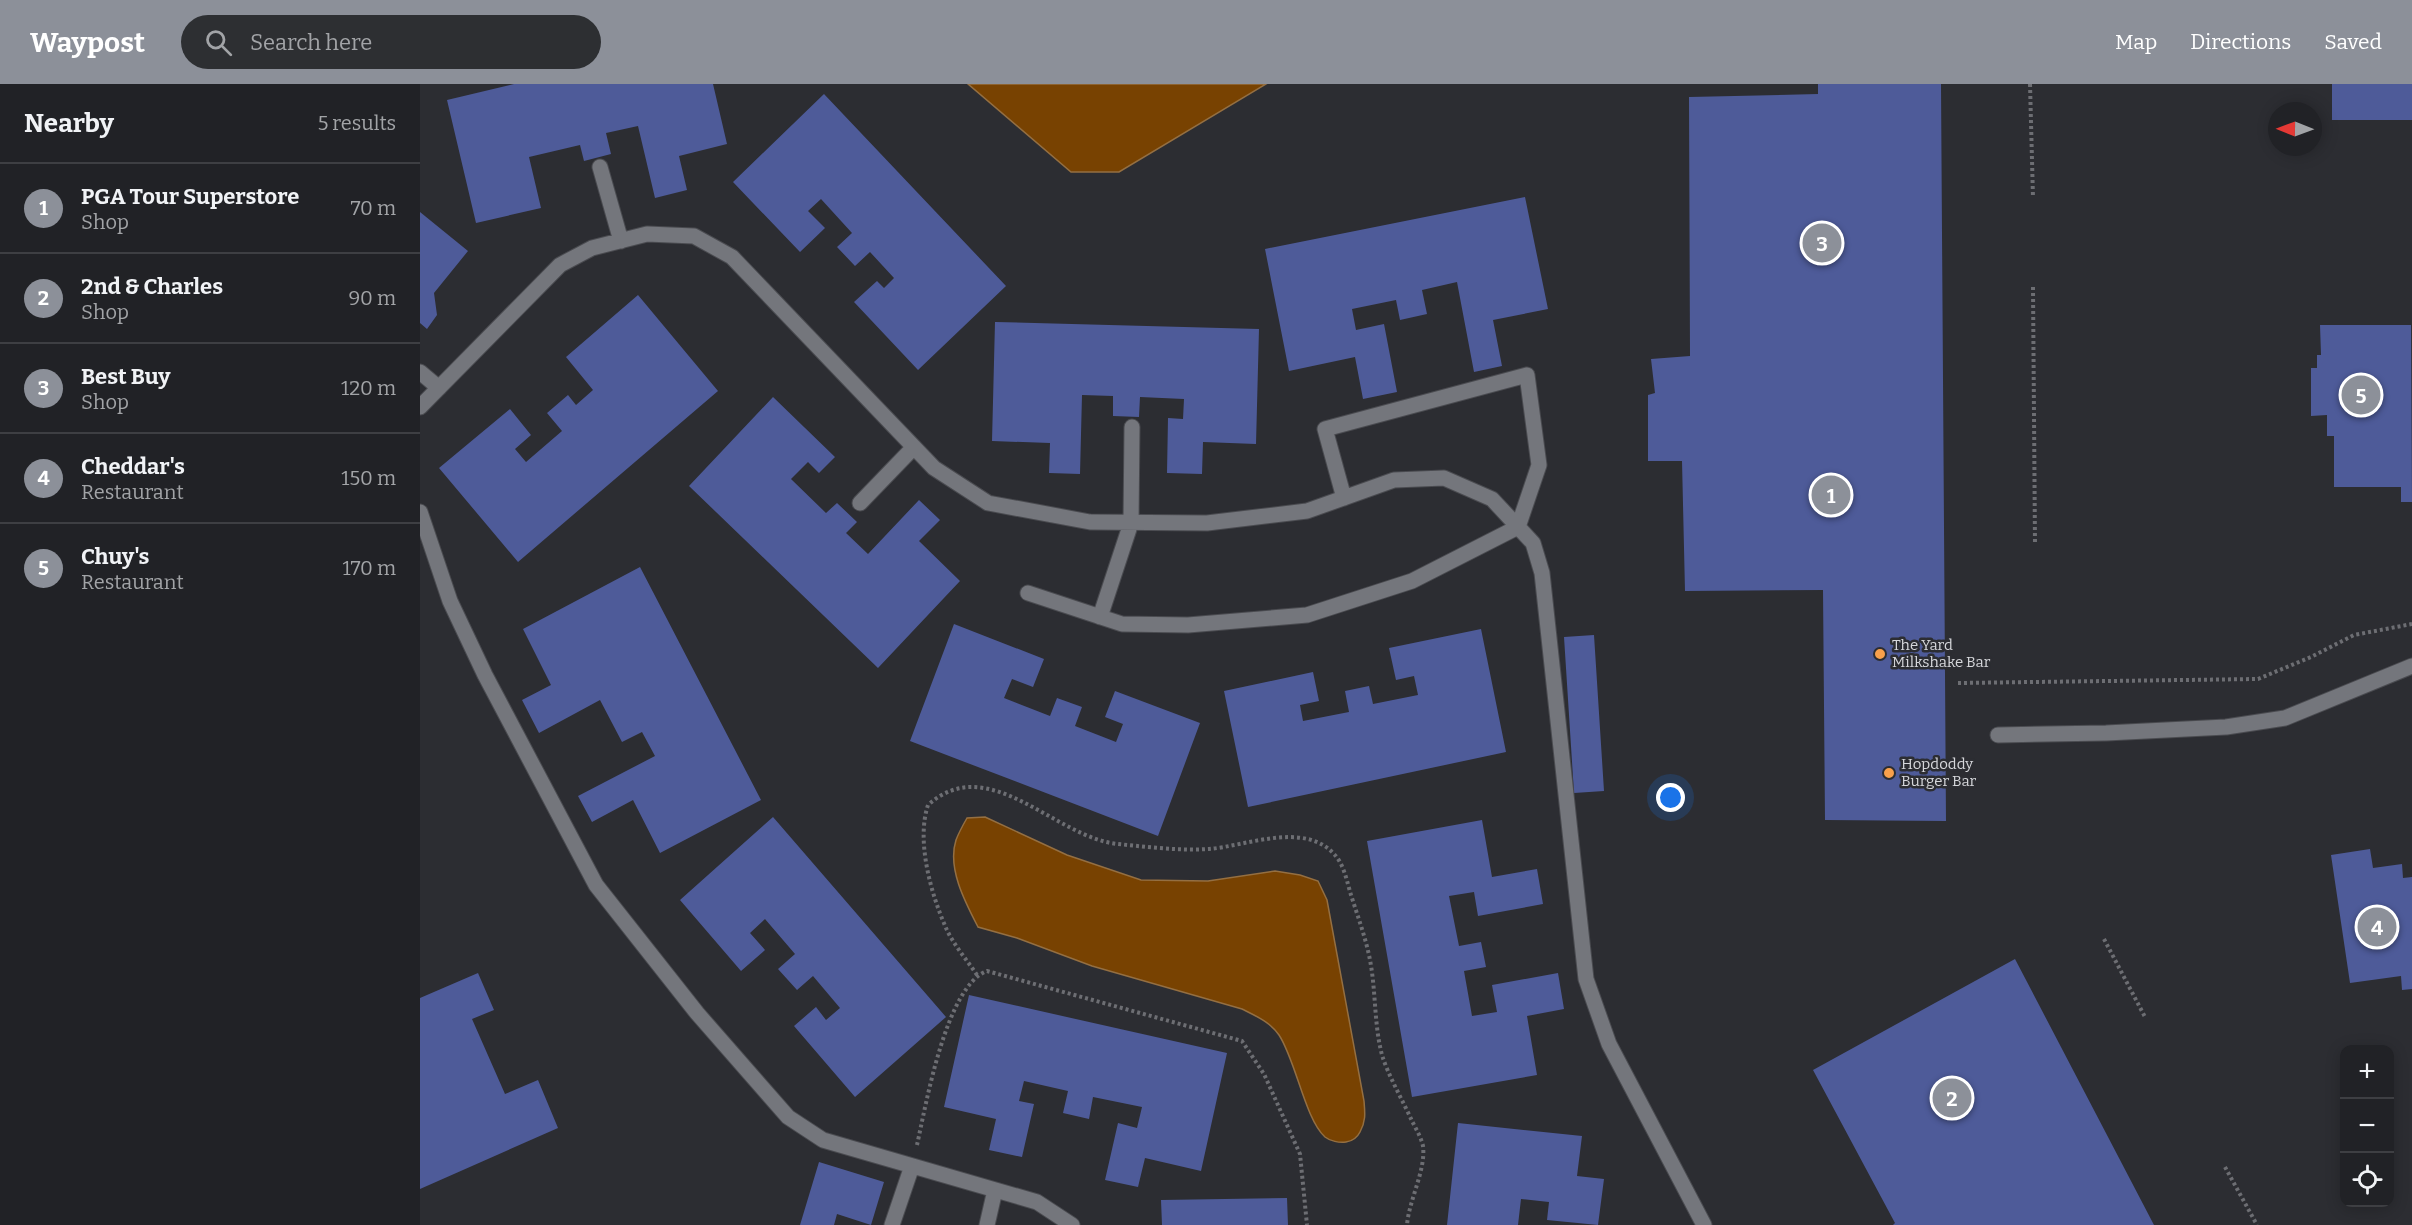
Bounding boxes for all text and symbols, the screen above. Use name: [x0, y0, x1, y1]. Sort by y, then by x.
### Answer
search box: [181, 15, 601, 69]
text: Waypost: [30, 26, 145, 59]
icon: search: [202, 26, 235, 59]
text: Search here: [250, 29, 372, 56]
text: Map: [2115, 29, 2157, 55]
text: Directions: [2190, 29, 2291, 55]
text: Saved: [2324, 29, 2382, 55]
north arrow: [2268, 102, 2322, 156]
text: Nearby: [24, 108, 114, 139]
text: 5 results: [318, 111, 396, 135]
text: PGA Tour Superstore: [81, 183, 299, 210]
text: 1: [39, 196, 48, 220]
text: 70 m: [350, 196, 396, 220]
text: Shop: [81, 210, 129, 234]
pin: 3: [1802, 220, 1842, 266]
text: 2nd & Charles: [81, 273, 223, 300]
text: 2: [38, 286, 49, 310]
text: 90 m: [348, 286, 396, 310]
text: Shop: [81, 300, 129, 324]
text: Best Buy: [81, 363, 171, 390]
pin: 5: [2342, 372, 2380, 418]
text: 3: [38, 376, 49, 400]
text: 120 m: [341, 376, 396, 400]
text: Shop: [81, 390, 129, 414]
text: Cheddar's: [81, 453, 185, 480]
text: 4: [37, 466, 50, 490]
text: 150 m: [341, 466, 396, 490]
pin: 1: [1812, 472, 1850, 518]
text: Restaurant: [81, 480, 184, 504]
text: Chuy's: [81, 543, 149, 570]
text: 5: [38, 556, 49, 580]
text: 170 m: [343, 556, 396, 580]
text: Restaurant: [81, 570, 184, 594]
place label: The Yard Milkshake Bar: [1892, 636, 1991, 671]
marker: The Yard Milkshake Bar: [1873, 647, 1887, 661]
place label: Hopdoddy Burger Bar: [1901, 755, 1977, 790]
marker: Hopdoddy Burger Bar: [1882, 766, 1896, 780]
your location: [1656, 783, 1685, 812]
pin: 4: [2358, 904, 2396, 950]
map controls: [2340, 1045, 2394, 1207]
button: +: [2340, 1045, 2394, 1099]
pin: 2: [1932, 1076, 1972, 1120]
button: −: [2340, 1099, 2394, 1153]
button: locate: [2340, 1153, 2394, 1207]

